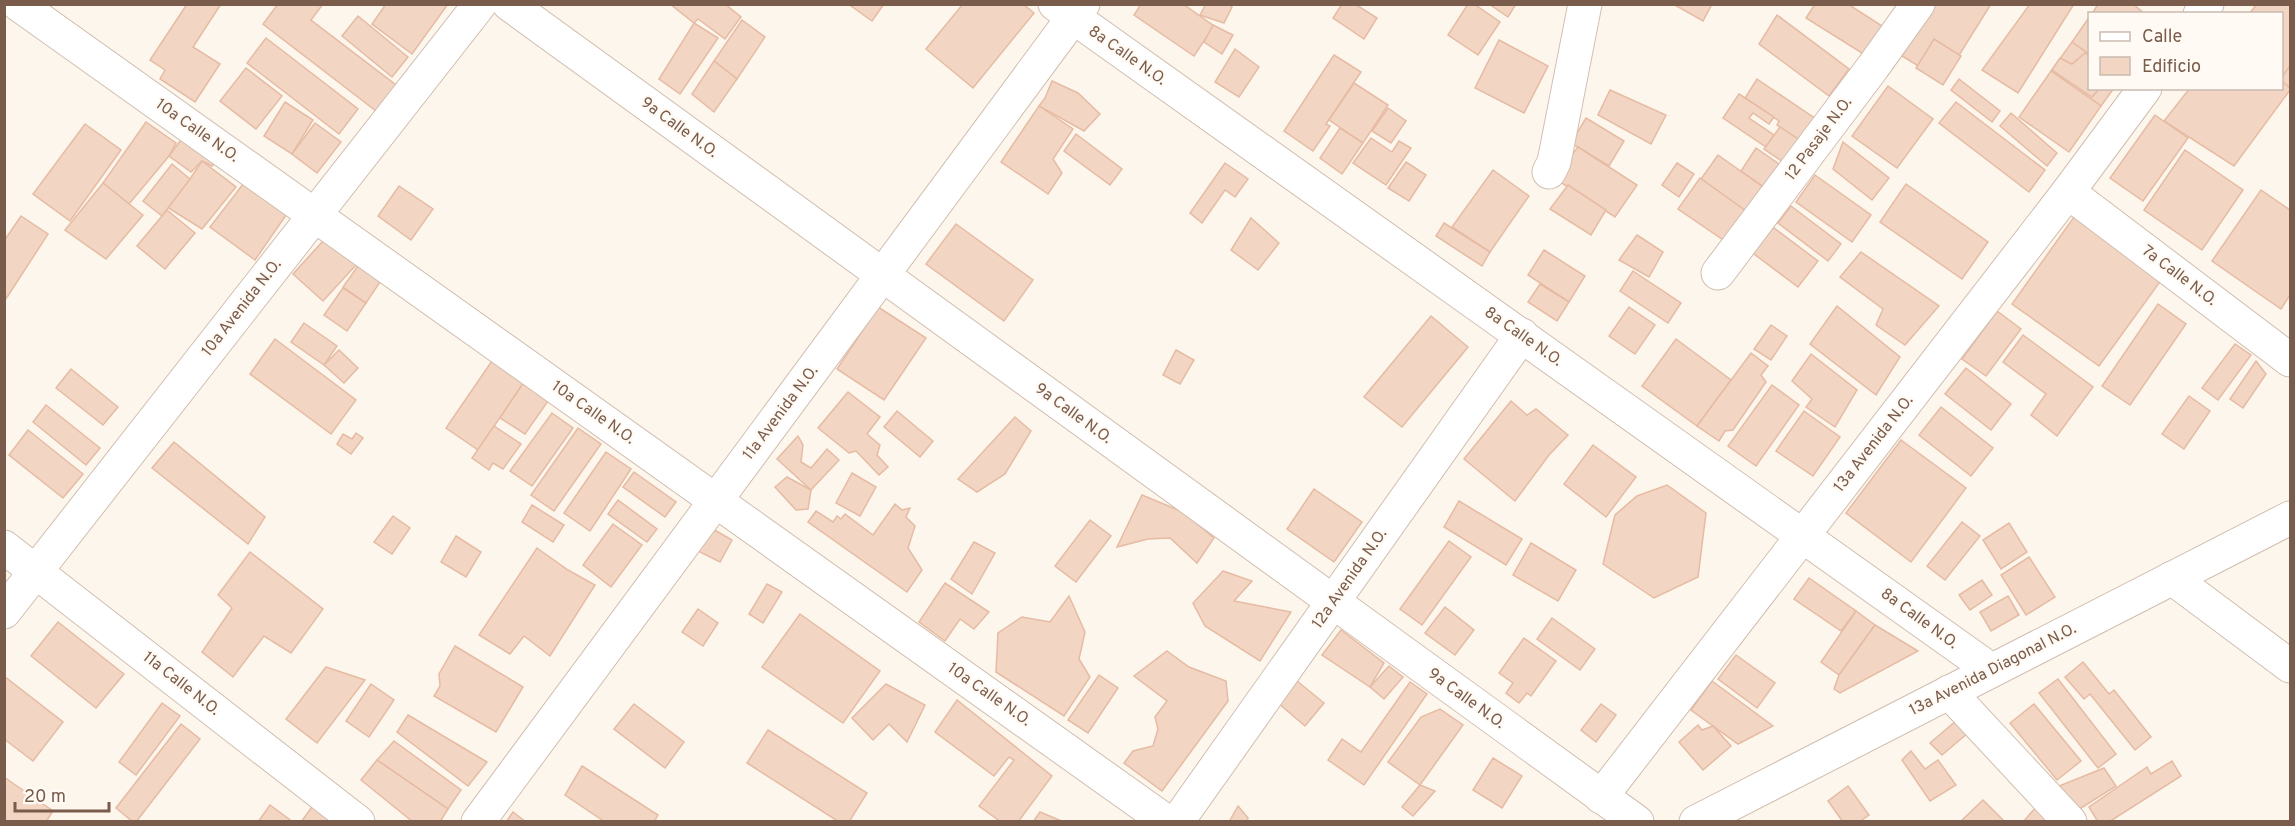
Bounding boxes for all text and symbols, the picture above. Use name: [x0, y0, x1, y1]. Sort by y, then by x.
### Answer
legend: [2088, 12, 2283, 90]
street label: 8a Calle N.O.: [1084, 22, 1170, 90]
text: Calle: [2142, 26, 2182, 49]
text: Edificio: [2142, 56, 2201, 79]
street label: 9a Calle N.O.: [636, 93, 722, 163]
street label: 12 Pasaje N.O.: [1781, 93, 1857, 185]
street label: 10a Calle N.O.: [151, 95, 243, 167]
street label: 7a Calle N.O.: [2137, 241, 2221, 311]
street label: 10a Avenida N.O.: [198, 255, 286, 361]
street label: 8a Calle N.O.: [1480, 303, 1566, 371]
street label: 11a Avenida N.O.: [739, 362, 823, 464]
street label: 10a Calle N.O.: [547, 377, 639, 449]
street label: 9a Calle N.O.: [1030, 379, 1116, 449]
street label: 13a Avenida N.O.: [1830, 391, 1918, 497]
street label: 12a Avenida N.O.: [1308, 525, 1392, 633]
street label: 8a Calle N.O.: [1876, 584, 1962, 654]
street label: 13a Avenida Diagonal N.O.: [1906, 619, 2080, 721]
street label: 11a Calle N.O.: [138, 648, 224, 720]
street label: 10a Calle N.O.: [943, 659, 1035, 731]
street label: 9a Calle N.O.: [1423, 664, 1509, 734]
scale bar: [15, 775, 110, 813]
text: 20 m: [24, 786, 66, 809]

